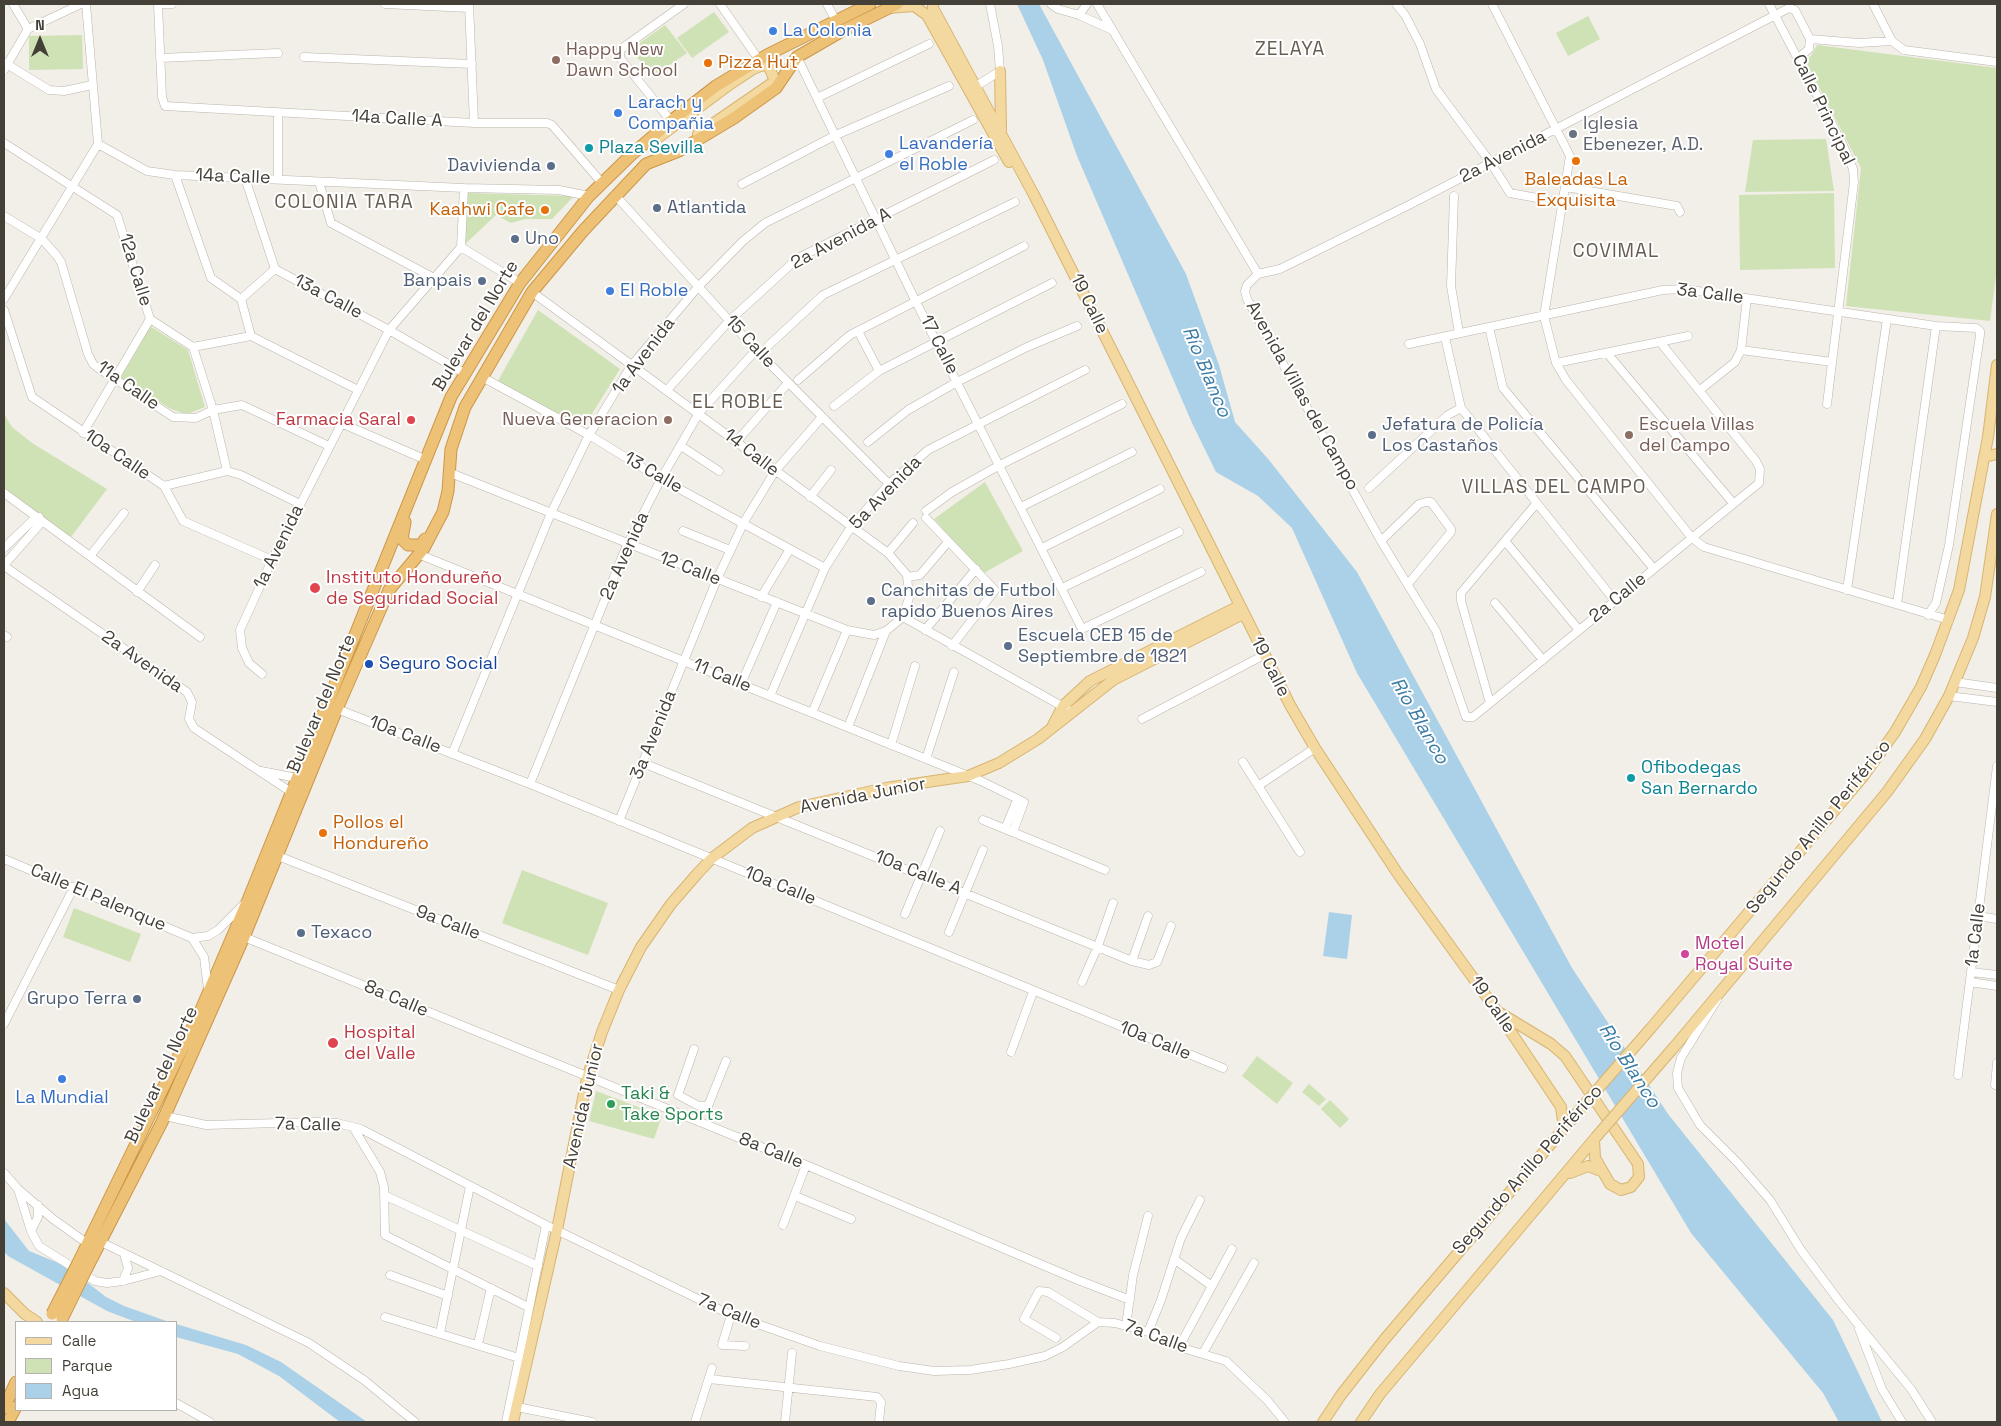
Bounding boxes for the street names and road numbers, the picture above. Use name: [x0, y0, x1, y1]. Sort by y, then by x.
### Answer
street label: Calle Principal: [1787, 51, 1859, 169]
street label: 14a Calle A: [351, 106, 443, 132]
street label: 2a Avenida: [1456, 126, 1550, 188]
street label: 14a Calle: [195, 165, 271, 189]
street label: 2a Avenida A: [787, 204, 895, 274]
street label: 12a Calle: [114, 231, 156, 309]
street label: Bulevar del Norte: [428, 257, 524, 395]
street label: 13a Calle: [290, 270, 366, 324]
street label: 19 Calle: [1065, 270, 1113, 338]
street label: 3a Calle: [1675, 279, 1745, 309]
street label: Avenida Villas del Campo: [1241, 298, 1363, 494]
street label: 15 Calle: [720, 311, 780, 373]
street label: 17 Calle: [915, 312, 963, 378]
street label: 1a Avenida: [608, 313, 680, 399]
street label: 11a Calle: [93, 357, 163, 415]
street label: 10a Calle: [80, 425, 154, 485]
street label: 14 Calle: [719, 425, 783, 481]
street label: 13 Calle: [620, 448, 686, 498]
street label: 5a Avenida: [846, 452, 926, 534]
street label: 1a Avenida: [249, 501, 309, 593]
street label: 2a Avenida: [596, 509, 654, 603]
street label: 12 Calle: [656, 547, 724, 591]
street label: 2a Calle: [1585, 568, 1651, 628]
street label: 2a Avenida: [97, 626, 187, 698]
street label: Bulevar del Norte: [283, 631, 361, 777]
street label: 19 Calle: [1246, 633, 1294, 701]
street label: 11 Calle: [690, 655, 754, 697]
street label: 3a Avenida: [626, 687, 682, 783]
street label: 10a Calle: [366, 711, 444, 759]
street label: Segundo Anillo Periférico: [1742, 736, 1896, 918]
street label: Avenida Junior: [798, 773, 928, 819]
street label: 10a Calle A: [872, 846, 964, 900]
street label: Calle El Palenque: [27, 860, 169, 936]
street label: 10a Calle: [741, 862, 819, 910]
street label: 9a Calle: [413, 901, 483, 945]
street label: 1a Calle: [1961, 902, 1991, 968]
street label: 19 Calle: [1465, 972, 1519, 1038]
street label: 8a Calle: [361, 976, 431, 1022]
street label: Bulevar del Norte: [121, 1003, 203, 1147]
street label: 10a Calle: [1116, 1017, 1194, 1065]
street label: Avenida Junior: [559, 1041, 609, 1171]
street label: Segundo Anillo Periférico: [1448, 1081, 1608, 1259]
street label: 7a Calle: [275, 1114, 341, 1136]
street label: 8a Calle: [736, 1128, 806, 1174]
street label: 7a Calle: [694, 1290, 764, 1334]
street label: 7a Calle: [1121, 1315, 1191, 1359]

